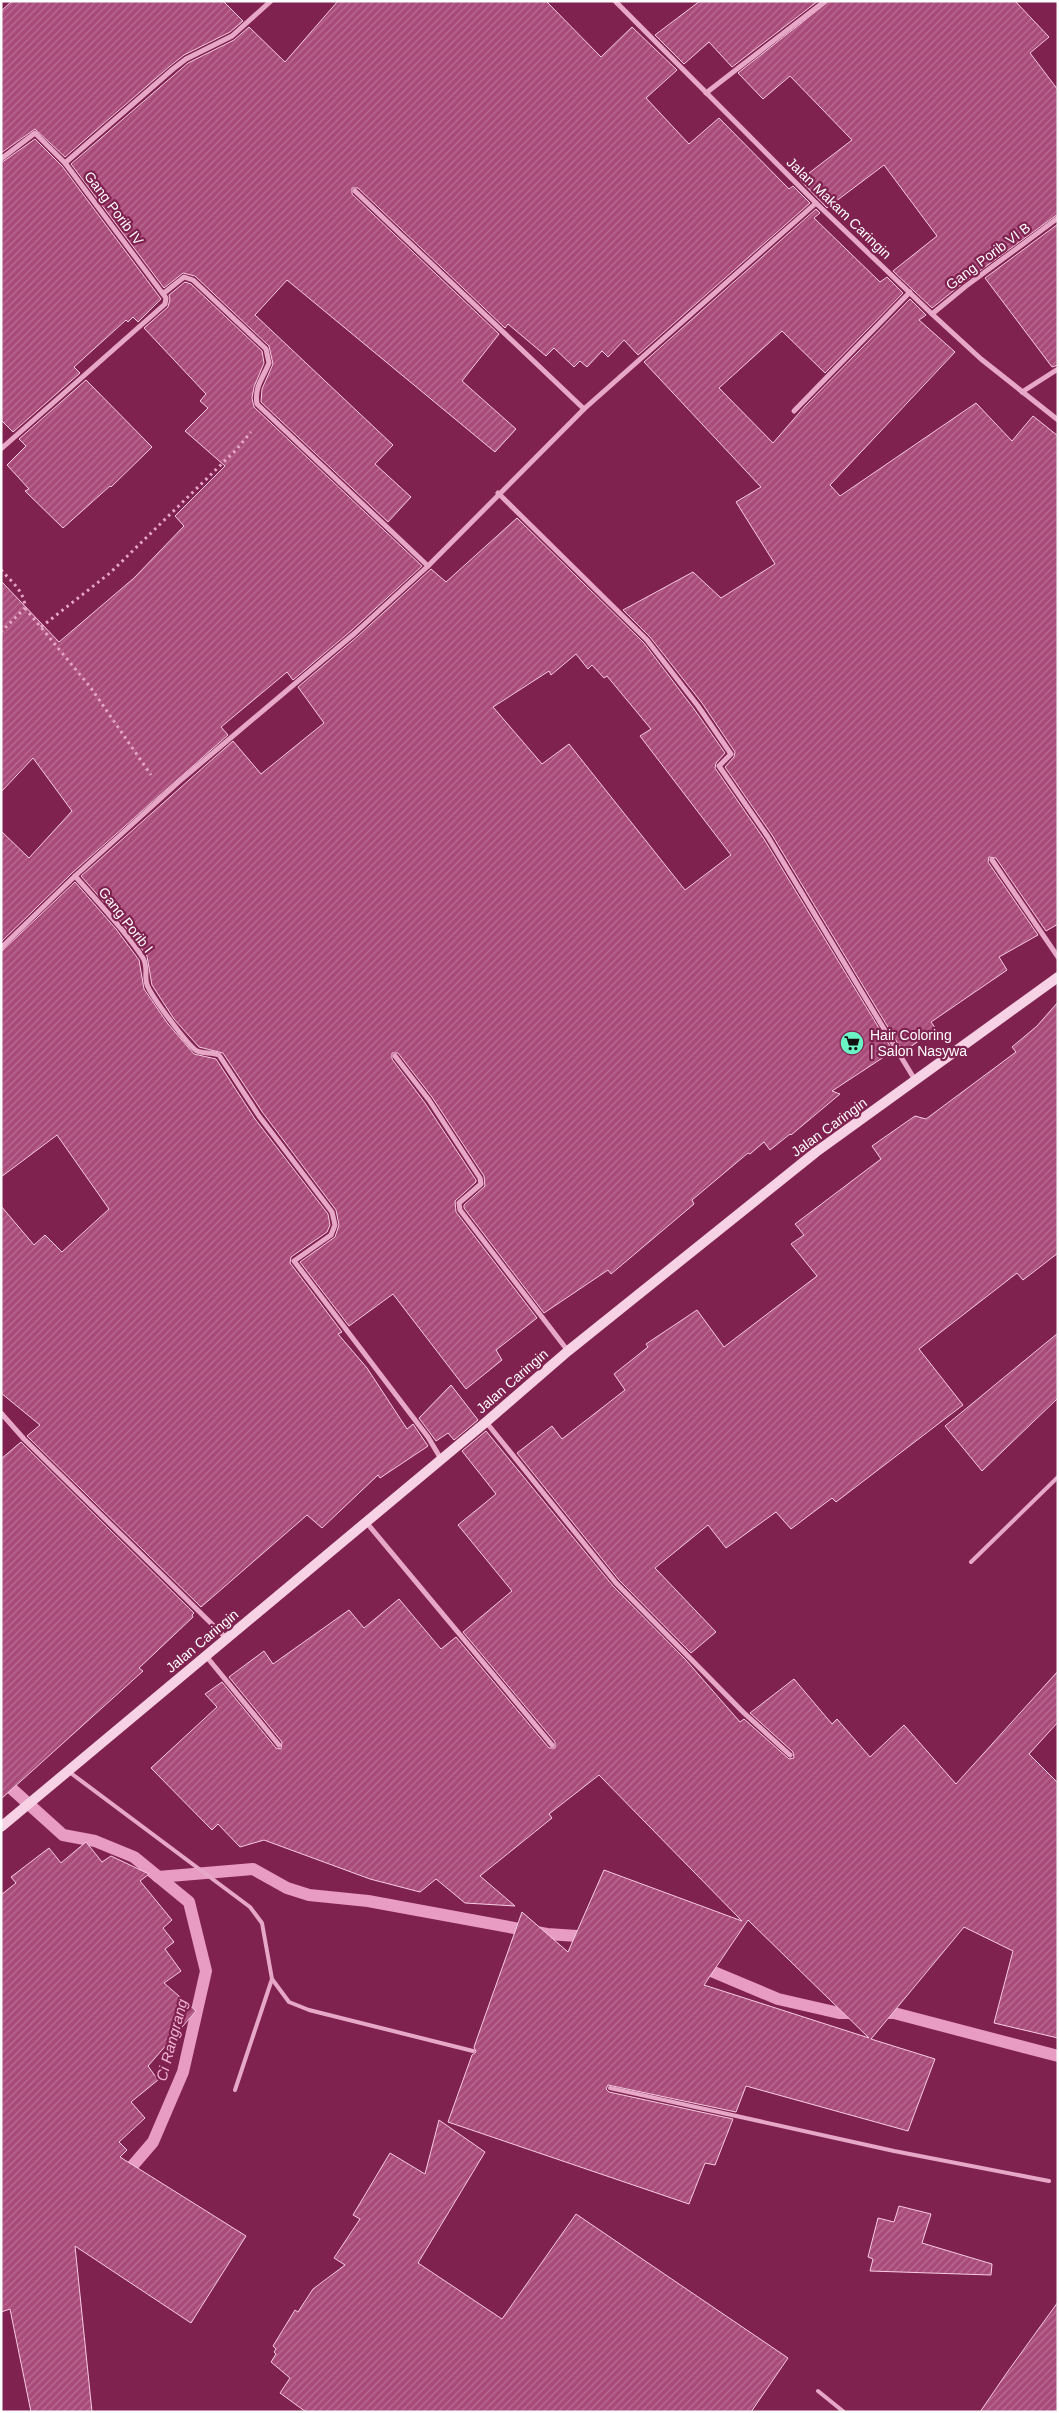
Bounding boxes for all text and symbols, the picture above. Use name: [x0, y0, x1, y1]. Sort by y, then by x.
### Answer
street label: Jalan Makam Caringin: [783, 154, 895, 262]
street label: Gang Porib IV: [81, 168, 147, 248]
street label: Gang Porib VI B: [943, 219, 1033, 293]
street label: Gang Porib I: [95, 884, 157, 956]
place label: Hair Coloring | Salon Nasywa: [870, 1027, 967, 1059]
supermarket icon: Hair Coloring | Salon Nasywa: [839, 1030, 865, 1056]
street label: Jalan Caringin: [788, 1094, 870, 1160]
street label: Jalan Caringin: [473, 1346, 551, 1416]
street label: Jalan Caringin: [163, 1606, 241, 1676]
water label: Ci Rangrang: [152, 1996, 191, 2083]

